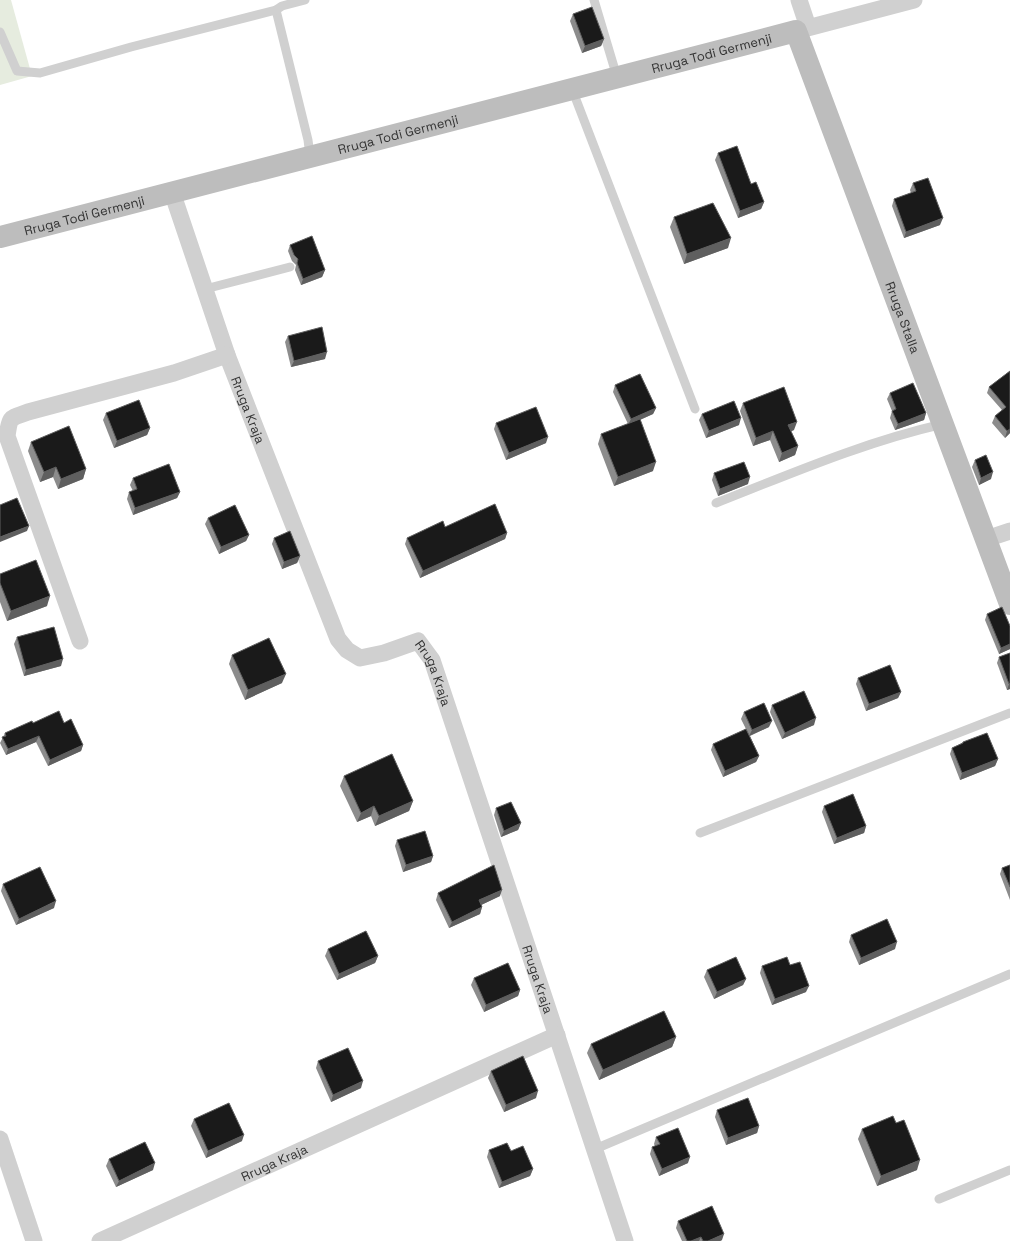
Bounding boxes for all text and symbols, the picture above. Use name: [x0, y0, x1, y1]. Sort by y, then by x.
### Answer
street label: Rruga Todi Germenji: [650, 30, 774, 77]
street label: Rruga Todi Germenji: [336, 111, 460, 158]
street label: Rruga Todi Germenji: [22, 192, 146, 239]
street label: Rruga Stalla: [881, 279, 924, 356]
street label: Rruga Kraja: [227, 374, 269, 447]
street label: Rruga Kraja: [411, 637, 455, 709]
street label: Rruga Kraja: [518, 943, 557, 1016]
street label: Rruga Kraja: [238, 1140, 311, 1185]

